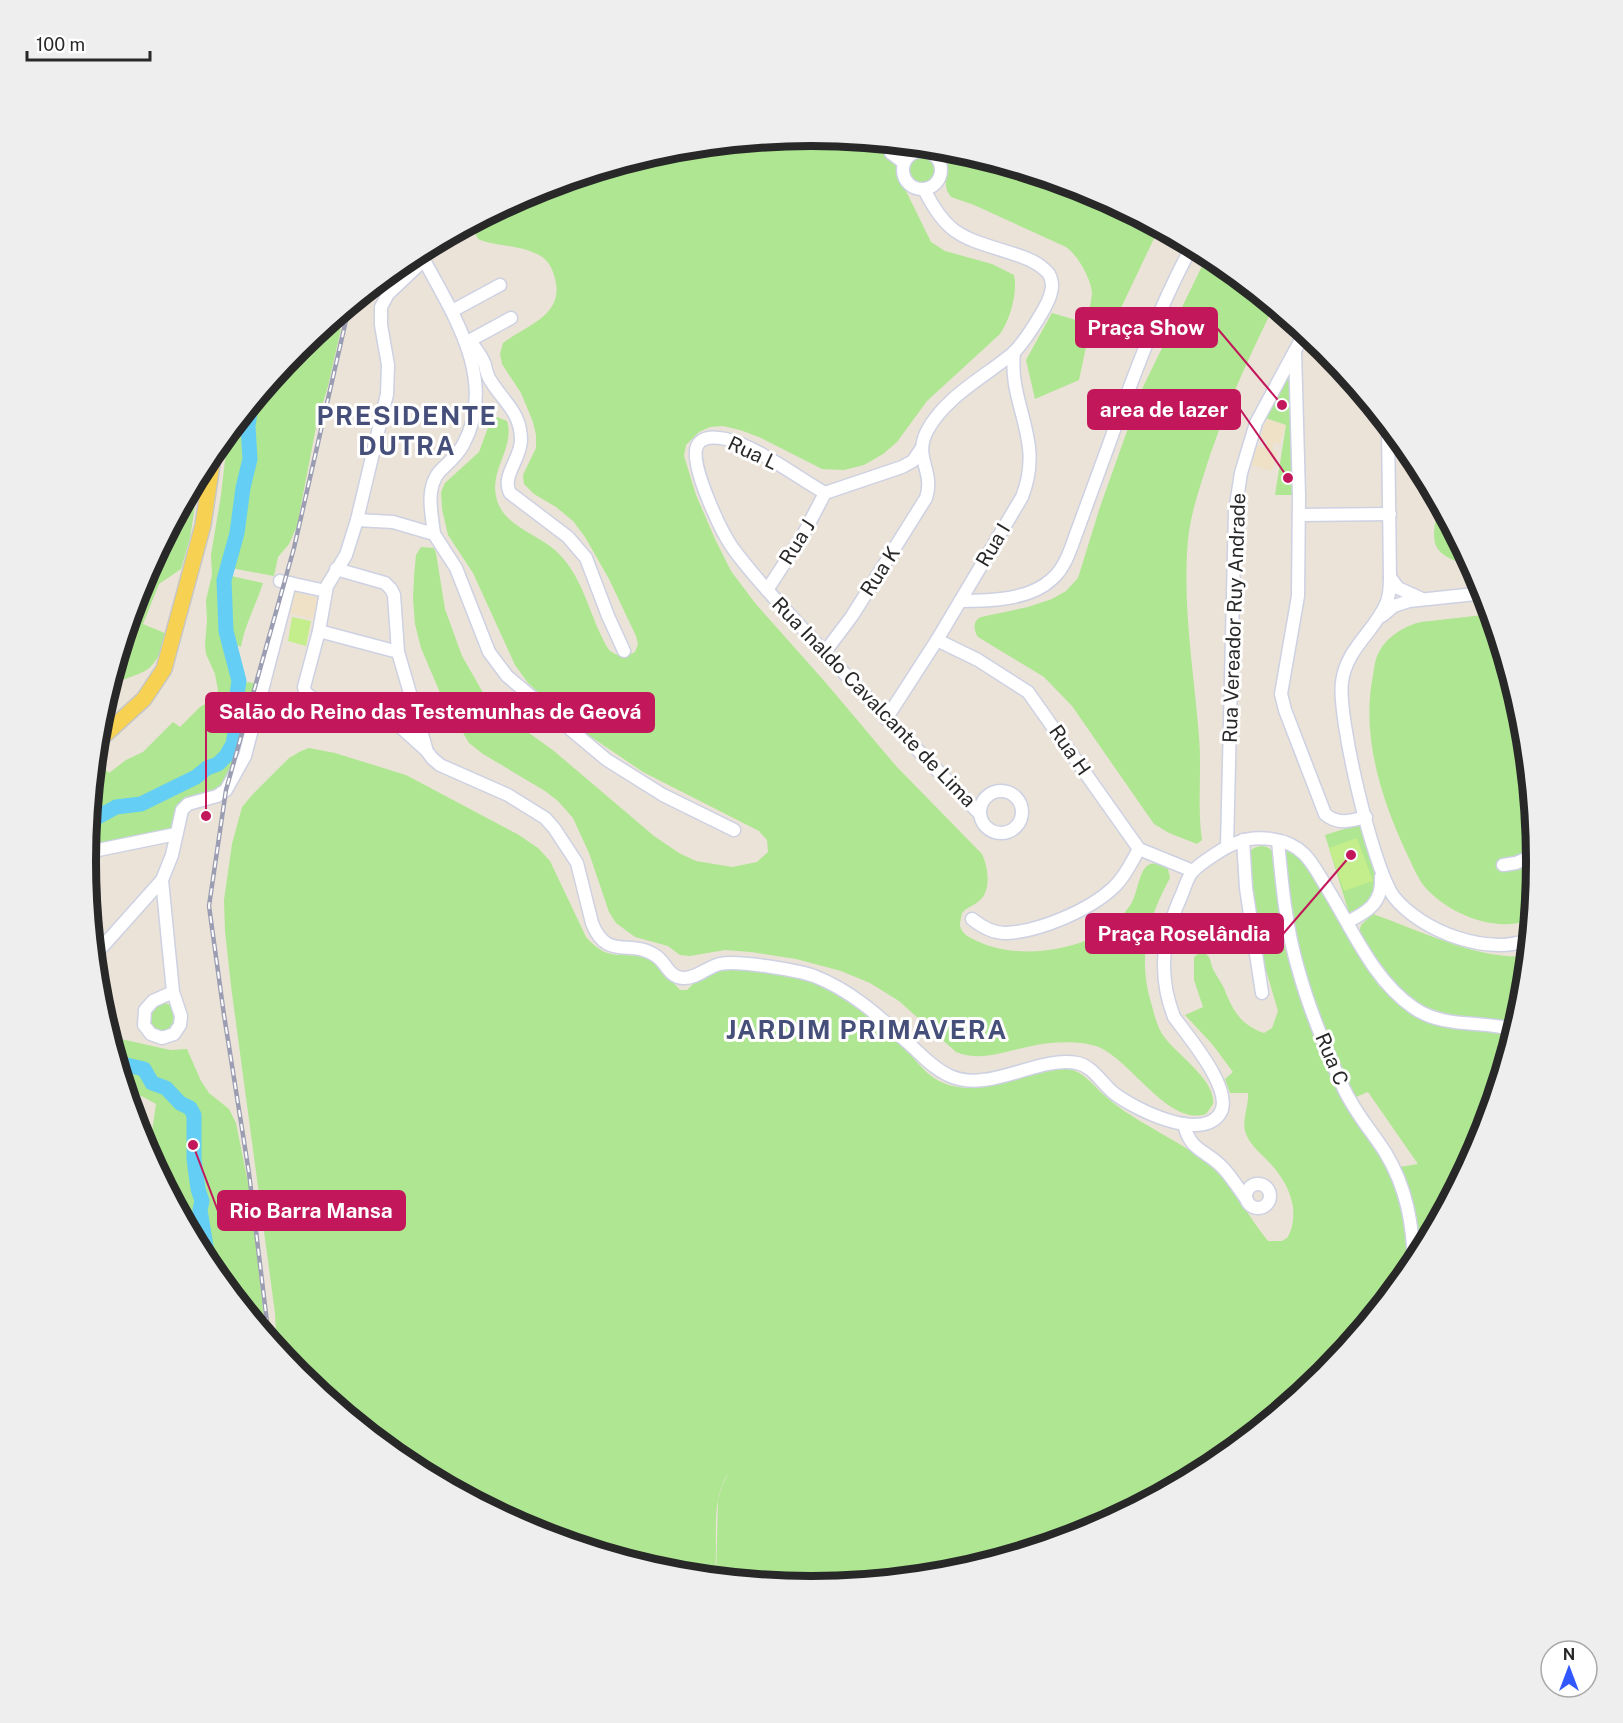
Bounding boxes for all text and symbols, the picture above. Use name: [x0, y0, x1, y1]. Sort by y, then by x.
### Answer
scale bar: [27, 24, 150, 62]
text: 100 m: [36, 34, 85, 55]
callout: Praça Show: [1076, 308, 1217, 347]
text: Praça Show: [1087, 315, 1205, 340]
callout: area de lazer: [1088, 390, 1240, 429]
text: area de lazer: [1100, 397, 1228, 422]
district label: PRESIDENTE DUTRA: [317, 400, 497, 461]
street label: Rua L: [724, 431, 782, 475]
street label: Rua Vereador Ruy Andrade: [1218, 493, 1250, 743]
street label: Rua J: [774, 515, 820, 569]
street label: Rua I: [971, 519, 1015, 571]
street label: Rua K: [855, 542, 905, 600]
street label: Rua Inaldo Cavalcante de Lima: [767, 592, 981, 812]
callout: Salão do Reino das Testemunhas de Geová: [206, 693, 654, 732]
text: Salão do Reino das Testemunhas de Geová: [219, 699, 641, 724]
street label: Rua H: [1044, 720, 1096, 780]
callout: Praça Roselândia: [1086, 914, 1283, 953]
text: Praça Roselândia: [1097, 921, 1271, 946]
district label: JARDIM PRIMAVERA: [726, 1014, 1008, 1045]
street label: Rua C: [1310, 1029, 1354, 1089]
callout: Rio Barra Mansa: [218, 1191, 405, 1230]
text: Rio Barra Mansa: [229, 1198, 393, 1223]
north arrow: [1539, 1639, 1599, 1699]
text: N: [1563, 1645, 1575, 1664]

